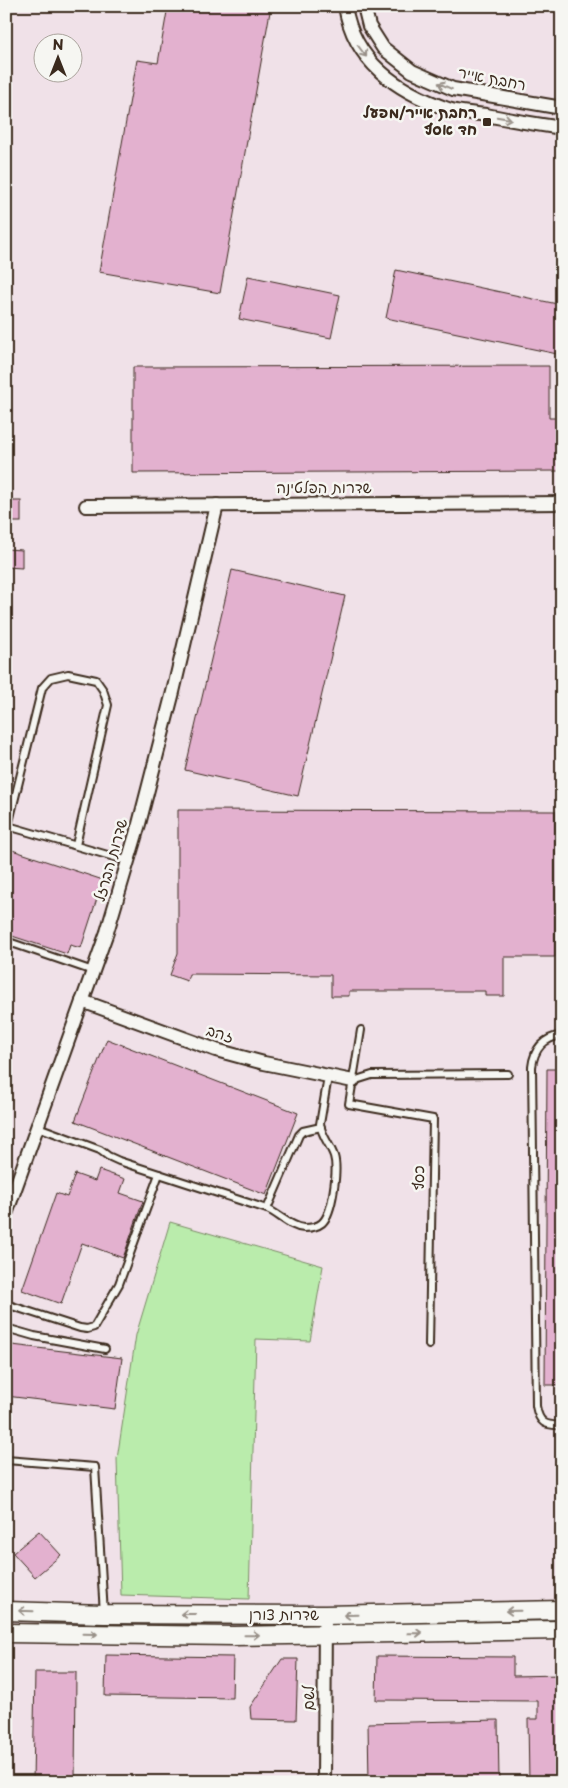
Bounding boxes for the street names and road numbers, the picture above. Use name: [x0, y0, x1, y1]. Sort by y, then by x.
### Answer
street label: רחבת אייר: [456, 60, 528, 95]
street label: שדרות הפלטינה: [276, 475, 372, 498]
street label: שדרות הברזל: [87, 815, 132, 904]
street label: זהב: [204, 1018, 237, 1048]
street label: כסף: [406, 1165, 429, 1191]
street label: שדרות צורן: [249, 1602, 319, 1625]
street label: לשם: [296, 1684, 319, 1711]

